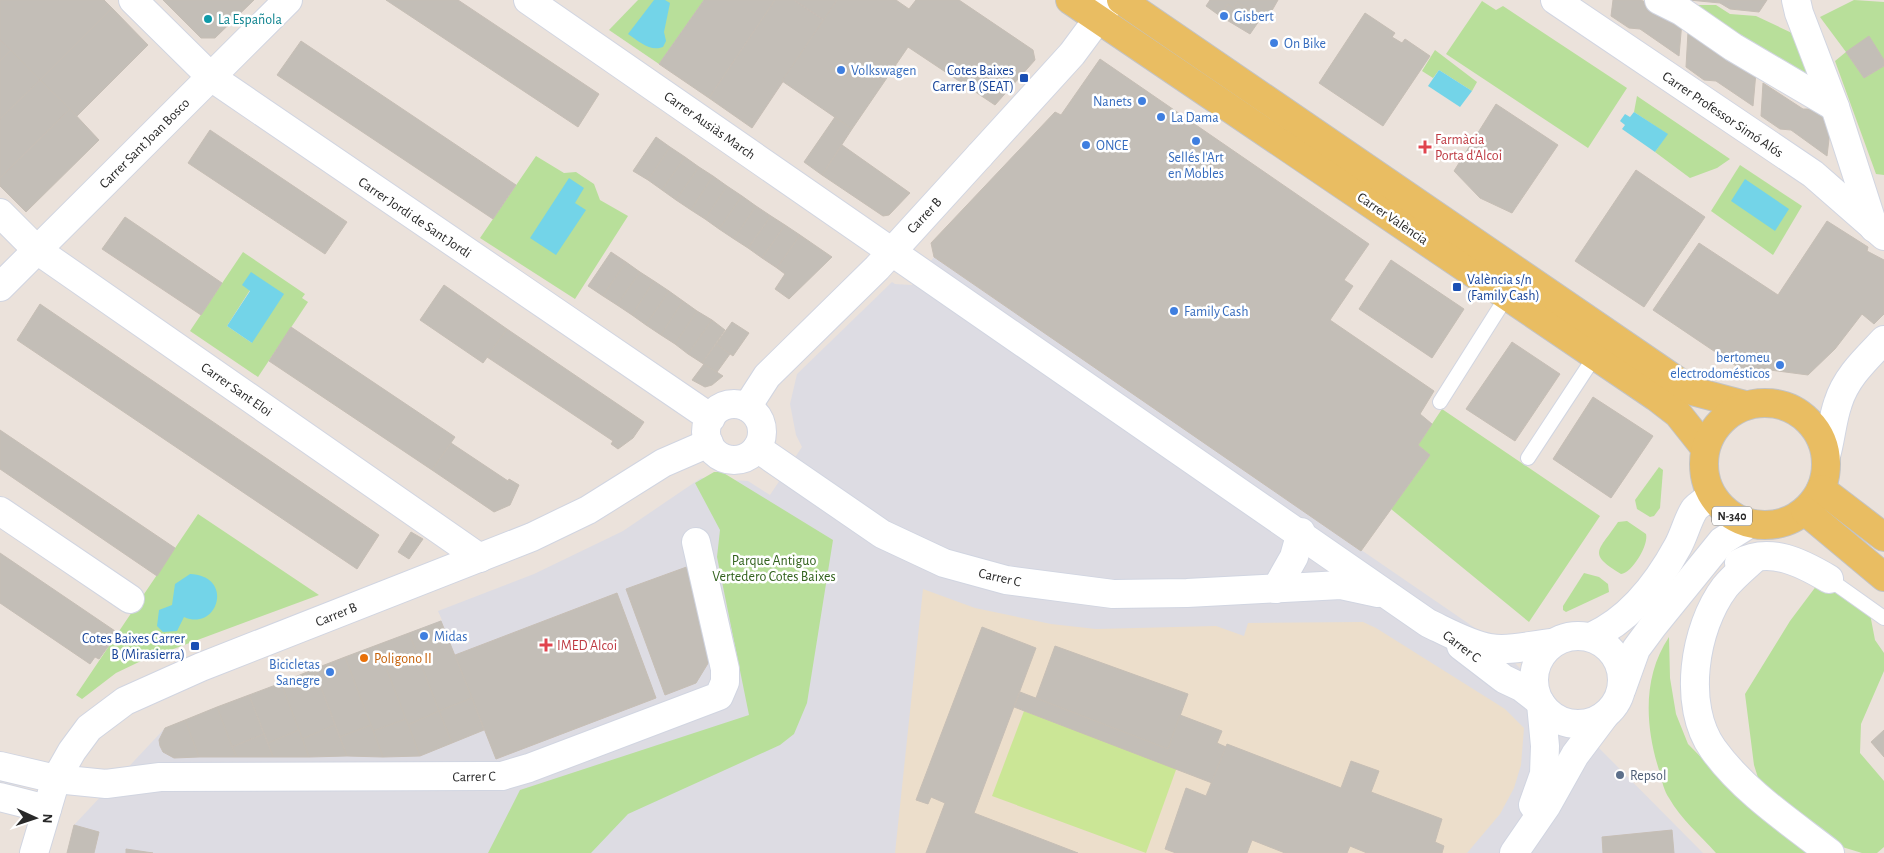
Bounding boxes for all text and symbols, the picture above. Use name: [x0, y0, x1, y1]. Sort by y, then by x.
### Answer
marker: Gisbert: [1218, 10, 1230, 22]
place label: Gisbert: [1234, 10, 1274, 24]
marker: La Española: [202, 13, 214, 25]
place label: La Española: [218, 13, 283, 27]
marker: On Bike: [1268, 37, 1280, 49]
place label: On Bike: [1284, 37, 1326, 51]
marker: Volkswagen: [835, 64, 847, 76]
place label: Volkswagen: [851, 64, 916, 78]
place label: Cotes Baixes Carrer B (SEAT): [932, 64, 1014, 94]
street label: Carrer Professor Simó Alós: [1659, 69, 1785, 160]
marker: Cotes Baixes Carrer B (SEAT): [1018, 72, 1030, 84]
street label: Carrer Ausiàs March: [661, 89, 758, 162]
place label: Nanets: [1093, 95, 1132, 109]
marker: Nanets: [1136, 95, 1148, 107]
street label: Carrer Sant Joan Bosco: [97, 96, 193, 191]
marker: La Dama: [1155, 111, 1167, 123]
place label: La Dama: [1171, 111, 1219, 125]
place label: Farmàcia Porta d'Alcoi: [1435, 133, 1502, 163]
marker: Sellés l'Art en Mobles: [1190, 135, 1202, 147]
marker: ONCE: [1080, 139, 1092, 151]
place label: ONCE: [1096, 139, 1128, 153]
marker: Farmàcia Porta d'Alcoi: [1419, 141, 1431, 153]
place label: Sellés l'Art en Mobles: [1168, 151, 1224, 181]
street label: Carrer Jordi de Sant Jordi: [355, 175, 473, 261]
street label: Carrer València: [1355, 190, 1431, 248]
street label: Carrer B: [905, 195, 945, 236]
place label: València s/n (Family Cash): [1467, 273, 1540, 303]
marker: València s/n (Family Cash): [1451, 281, 1463, 293]
marker: Family Cash: [1168, 305, 1180, 317]
place label: Family Cash: [1184, 305, 1249, 319]
place label: bertomeu electrodomésticos: [1670, 351, 1770, 381]
marker: bertomeu electrodomésticos: [1774, 359, 1786, 371]
street label: Carrer Sant Eloi: [198, 360, 274, 419]
road number: N-340: [1712, 506, 1752, 526]
park label: Parque Antiguo Vertedero Cotes Baixes: [712, 554, 836, 584]
street label: Carrer C: [977, 566, 1022, 590]
street label: Carrer B: [314, 600, 359, 630]
street label: Carrer C: [1440, 628, 1483, 665]
marker: Midas: [418, 630, 430, 642]
place label: Midas: [434, 630, 467, 644]
place label: Cotes Baixes Carrer B (Mirasierra): [82, 632, 185, 662]
marker: IMED Alcoi: [539, 638, 553, 652]
place label: IMED Alcoi: [557, 639, 617, 653]
marker: Cotes Baixes Carrer B (Mirasierra): [189, 640, 201, 652]
marker: Poligono II: [358, 652, 370, 664]
place label: Poligono II: [374, 652, 432, 666]
place label: Bicicletas Sanegre: [269, 658, 320, 688]
marker: Bicicletas Sanegre: [324, 666, 336, 678]
marker: Repsol: [1614, 769, 1626, 781]
place label: Repsol: [1630, 769, 1666, 783]
street label: Carrer C: [452, 770, 496, 784]
north arrow: [10, 793, 60, 843]
text: N: [40, 813, 54, 824]

